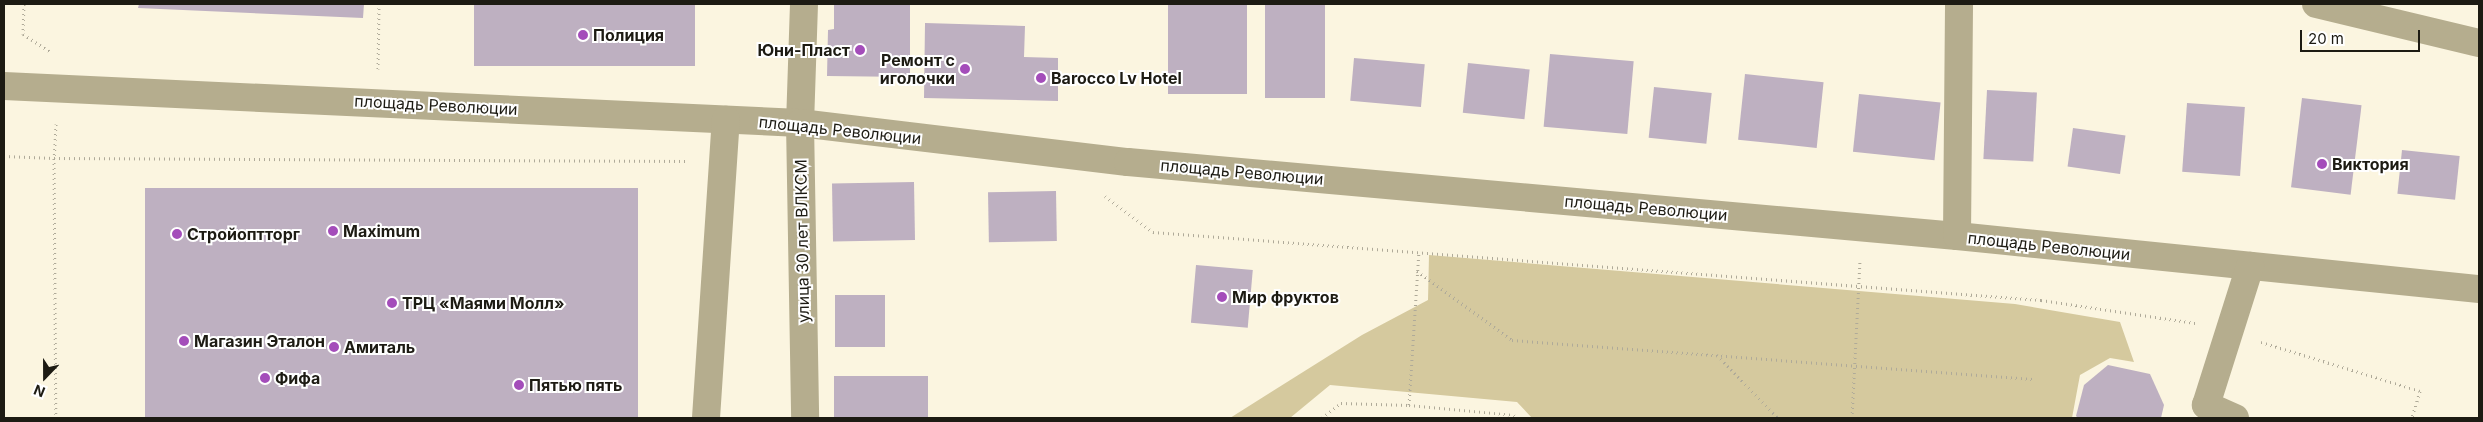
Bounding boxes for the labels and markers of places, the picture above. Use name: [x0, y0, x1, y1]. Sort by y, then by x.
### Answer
place label: Полиция: [593, 25, 664, 45]
marker: Полиция: [577, 29, 589, 41]
place label: Юни-Пласт: [757, 40, 850, 60]
marker: Юни-Пласт: [854, 44, 866, 56]
place label: Ремонт с иголочки: [880, 50, 955, 88]
marker: Ремонт с иголочки: [959, 63, 971, 75]
place label: Barocco Lv Hotel: [1051, 68, 1182, 88]
marker: Barocco Lv Hotel: [1035, 72, 1047, 84]
place label: Виктория: [2332, 154, 2409, 174]
marker: Виктория: [2316, 158, 2328, 170]
place label: Maximum: [343, 221, 420, 241]
place label: Стройоптторг: [187, 224, 300, 244]
marker: Maximum: [327, 225, 339, 237]
marker: Стройоптторг: [171, 228, 183, 240]
place label: Мир фруктов: [1232, 287, 1339, 307]
marker: Мир фруктов: [1216, 291, 1228, 303]
place label: ТРЦ «Маями Молл»: [402, 293, 564, 313]
marker: ТРЦ «Маями Молл»: [386, 297, 398, 309]
place label: Магазин Эталон: [194, 331, 325, 351]
marker: Магазин Эталон: [178, 335, 190, 347]
place label: Амиталь: [344, 337, 415, 357]
marker: Амиталь: [328, 341, 340, 353]
place label: Фифа: [275, 368, 320, 388]
marker: Фифа: [259, 372, 271, 384]
place label: Пятью пять: [529, 375, 622, 395]
marker: Пятью пять: [513, 379, 525, 391]

